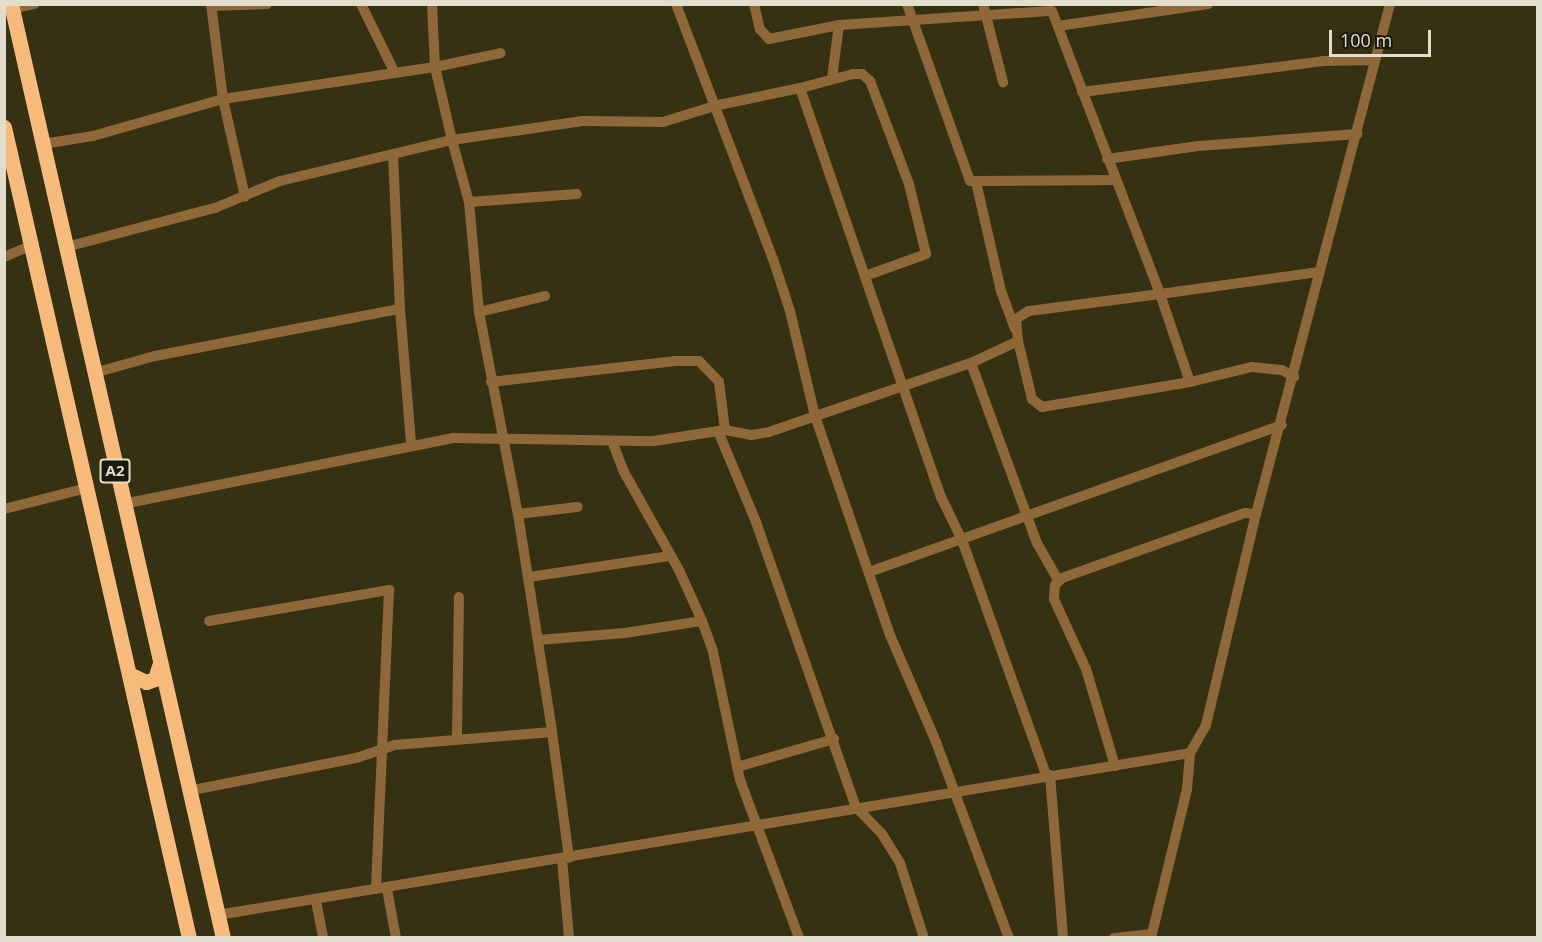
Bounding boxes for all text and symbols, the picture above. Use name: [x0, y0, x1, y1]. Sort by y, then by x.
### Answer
scale bar: [1332, 18, 1434, 56]
text: 100 m: [1340, 28, 1392, 52]
road number: A2: [98, 459, 132, 483]

